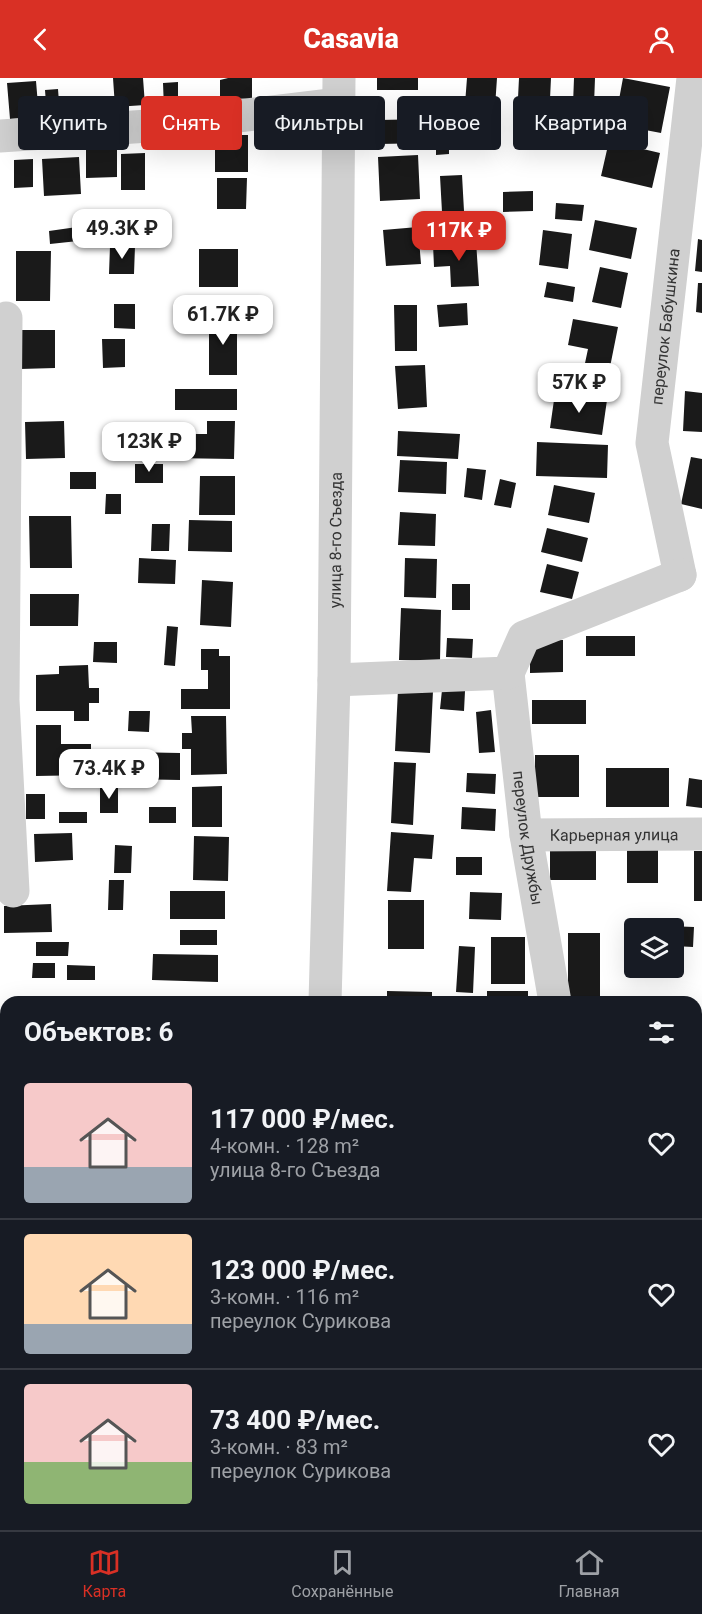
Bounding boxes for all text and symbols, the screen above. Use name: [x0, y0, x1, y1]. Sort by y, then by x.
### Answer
icon: back: [24, 23, 57, 56]
text: Casavia: [303, 23, 399, 55]
icon: person: [645, 23, 678, 56]
chip: Купить: [18, 96, 129, 150]
chip: Снять: [141, 96, 242, 150]
chip: Фильтры: [254, 96, 385, 150]
chip: Новое: [397, 96, 501, 150]
chip: Квартира: [513, 96, 648, 150]
pin: 49.3K ₽: [67, 209, 177, 260]
pin: 117K ₽: [410, 211, 508, 262]
text: 49.3K ₽: [86, 216, 158, 240]
text: 117K ₽: [426, 218, 492, 242]
street label: переулок Бабушкина: [647, 247, 684, 406]
pin: 61.7K ₽: [168, 295, 278, 346]
text: 61.7K ₽: [187, 302, 259, 326]
pin: 57K ₽: [537, 363, 621, 414]
text: 57K ₽: [552, 370, 606, 394]
pin: 123K ₽: [100, 422, 198, 473]
text: 123K ₽: [116, 429, 182, 453]
street label: улица 8-го Съезда: [326, 472, 346, 608]
pin: 73.4K ₽: [54, 749, 164, 800]
text: 73.4K ₽: [73, 756, 145, 780]
street label: переулок Дружбы: [509, 770, 547, 906]
street label: Карьерная улица: [550, 825, 678, 845]
map controls: [624, 918, 684, 978]
button: layers: [624, 918, 684, 978]
icon: filters: [645, 1016, 678, 1049]
text: Объектов: 6: [24, 1017, 173, 1047]
text: 117 000 ₽/мес.: [210, 1104, 395, 1134]
icon: home: [72, 1107, 144, 1179]
icon: heart: [645, 1127, 678, 1160]
text: 4-комн. · 128 m²: [210, 1134, 359, 1158]
text: улица 8-го Съезда: [210, 1158, 380, 1182]
text: 123 000 ₽/мес.: [210, 1255, 395, 1285]
icon: home: [72, 1258, 144, 1330]
icon: heart: [645, 1278, 678, 1311]
text: 3-комн. · 116 m²: [210, 1285, 359, 1309]
text: переулок Сурикова: [210, 1309, 391, 1333]
text: 73 400 ₽/мес.: [210, 1405, 380, 1435]
icon: home: [72, 1408, 144, 1480]
icon: heart: [645, 1428, 678, 1461]
text: 3-комн. · 83 m²: [210, 1435, 348, 1459]
text: переулок Сурикова: [210, 1459, 391, 1483]
tab: Карта: [83, 1546, 126, 1601]
tab: Сохранённые: [291, 1546, 393, 1601]
tab: Главная: [559, 1546, 619, 1601]

